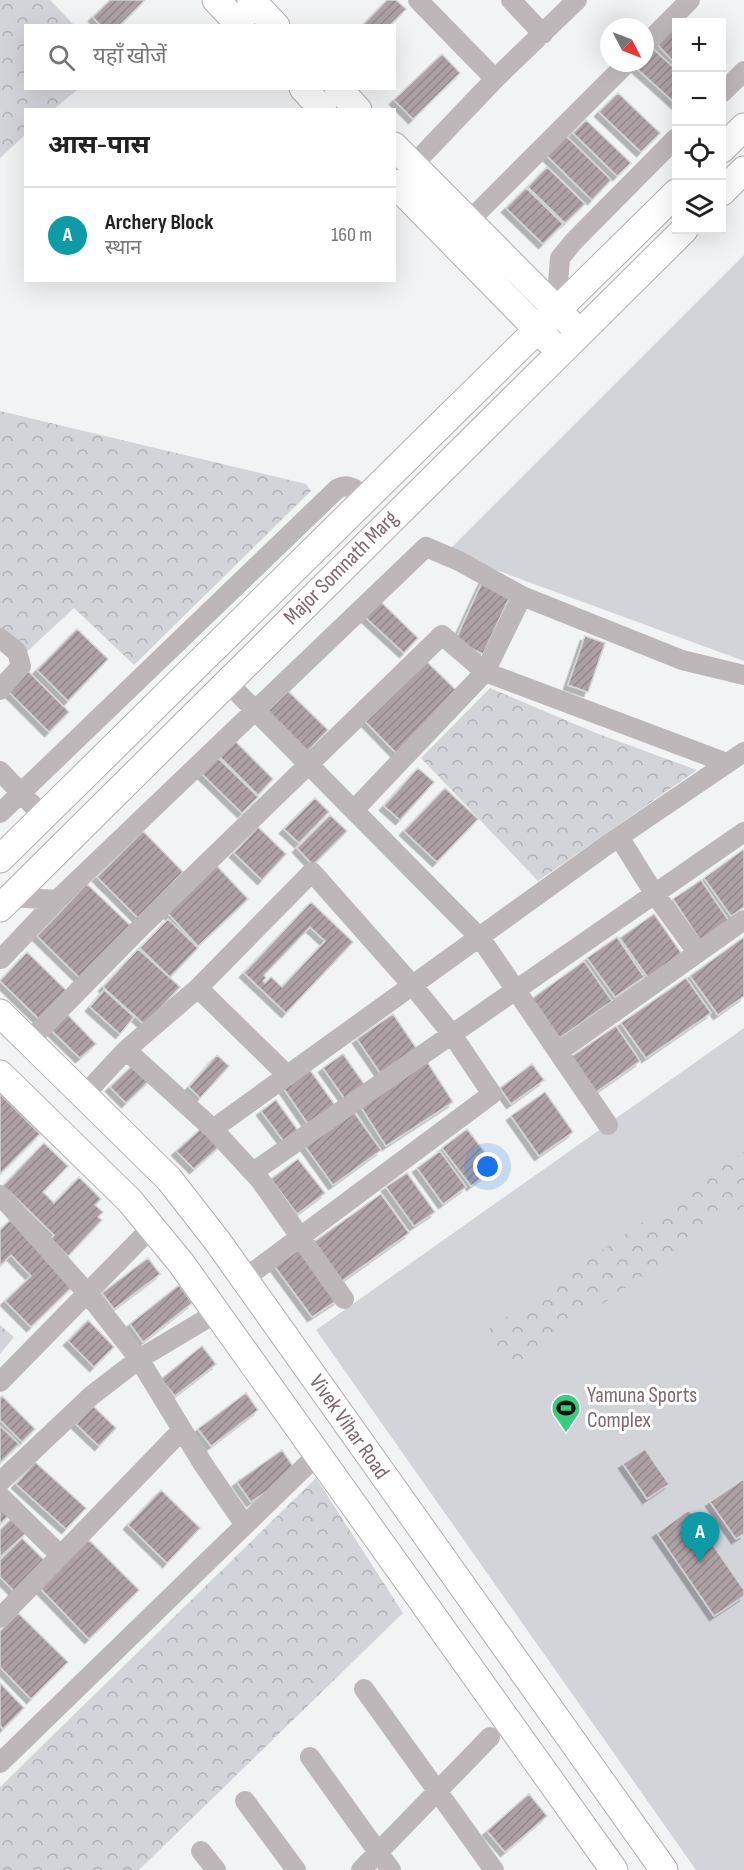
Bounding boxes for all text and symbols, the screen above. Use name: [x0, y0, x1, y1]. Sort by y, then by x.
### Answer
north arrow: [600, 18, 654, 72]
map controls: [672, 18, 726, 234]
button: +: [672, 18, 726, 72]
search box: [24, 24, 396, 90]
icon: search: [45, 41, 78, 74]
text: यहाँ खोजें: [93, 43, 167, 70]
button: −: [672, 72, 726, 126]
button: locate: [672, 126, 726, 180]
text: आस-पास: [48, 130, 150, 161]
button: layers: [672, 180, 726, 234]
text: Archery Block: [105, 209, 213, 236]
text: A: [63, 223, 72, 247]
text: 160 m: [331, 223, 372, 247]
text: स्थान: [105, 236, 141, 260]
street label: Major Somnath Marg: [278, 505, 404, 631]
your location: [473, 1152, 502, 1181]
street label: Vivek Vihar Road: [303, 1370, 395, 1484]
place label: Yamuna Sports Complex: [587, 1382, 697, 1434]
sports icon: Yamuna Sports Complex: [550, 1392, 582, 1434]
pin: A: [680, 1512, 720, 1562]

